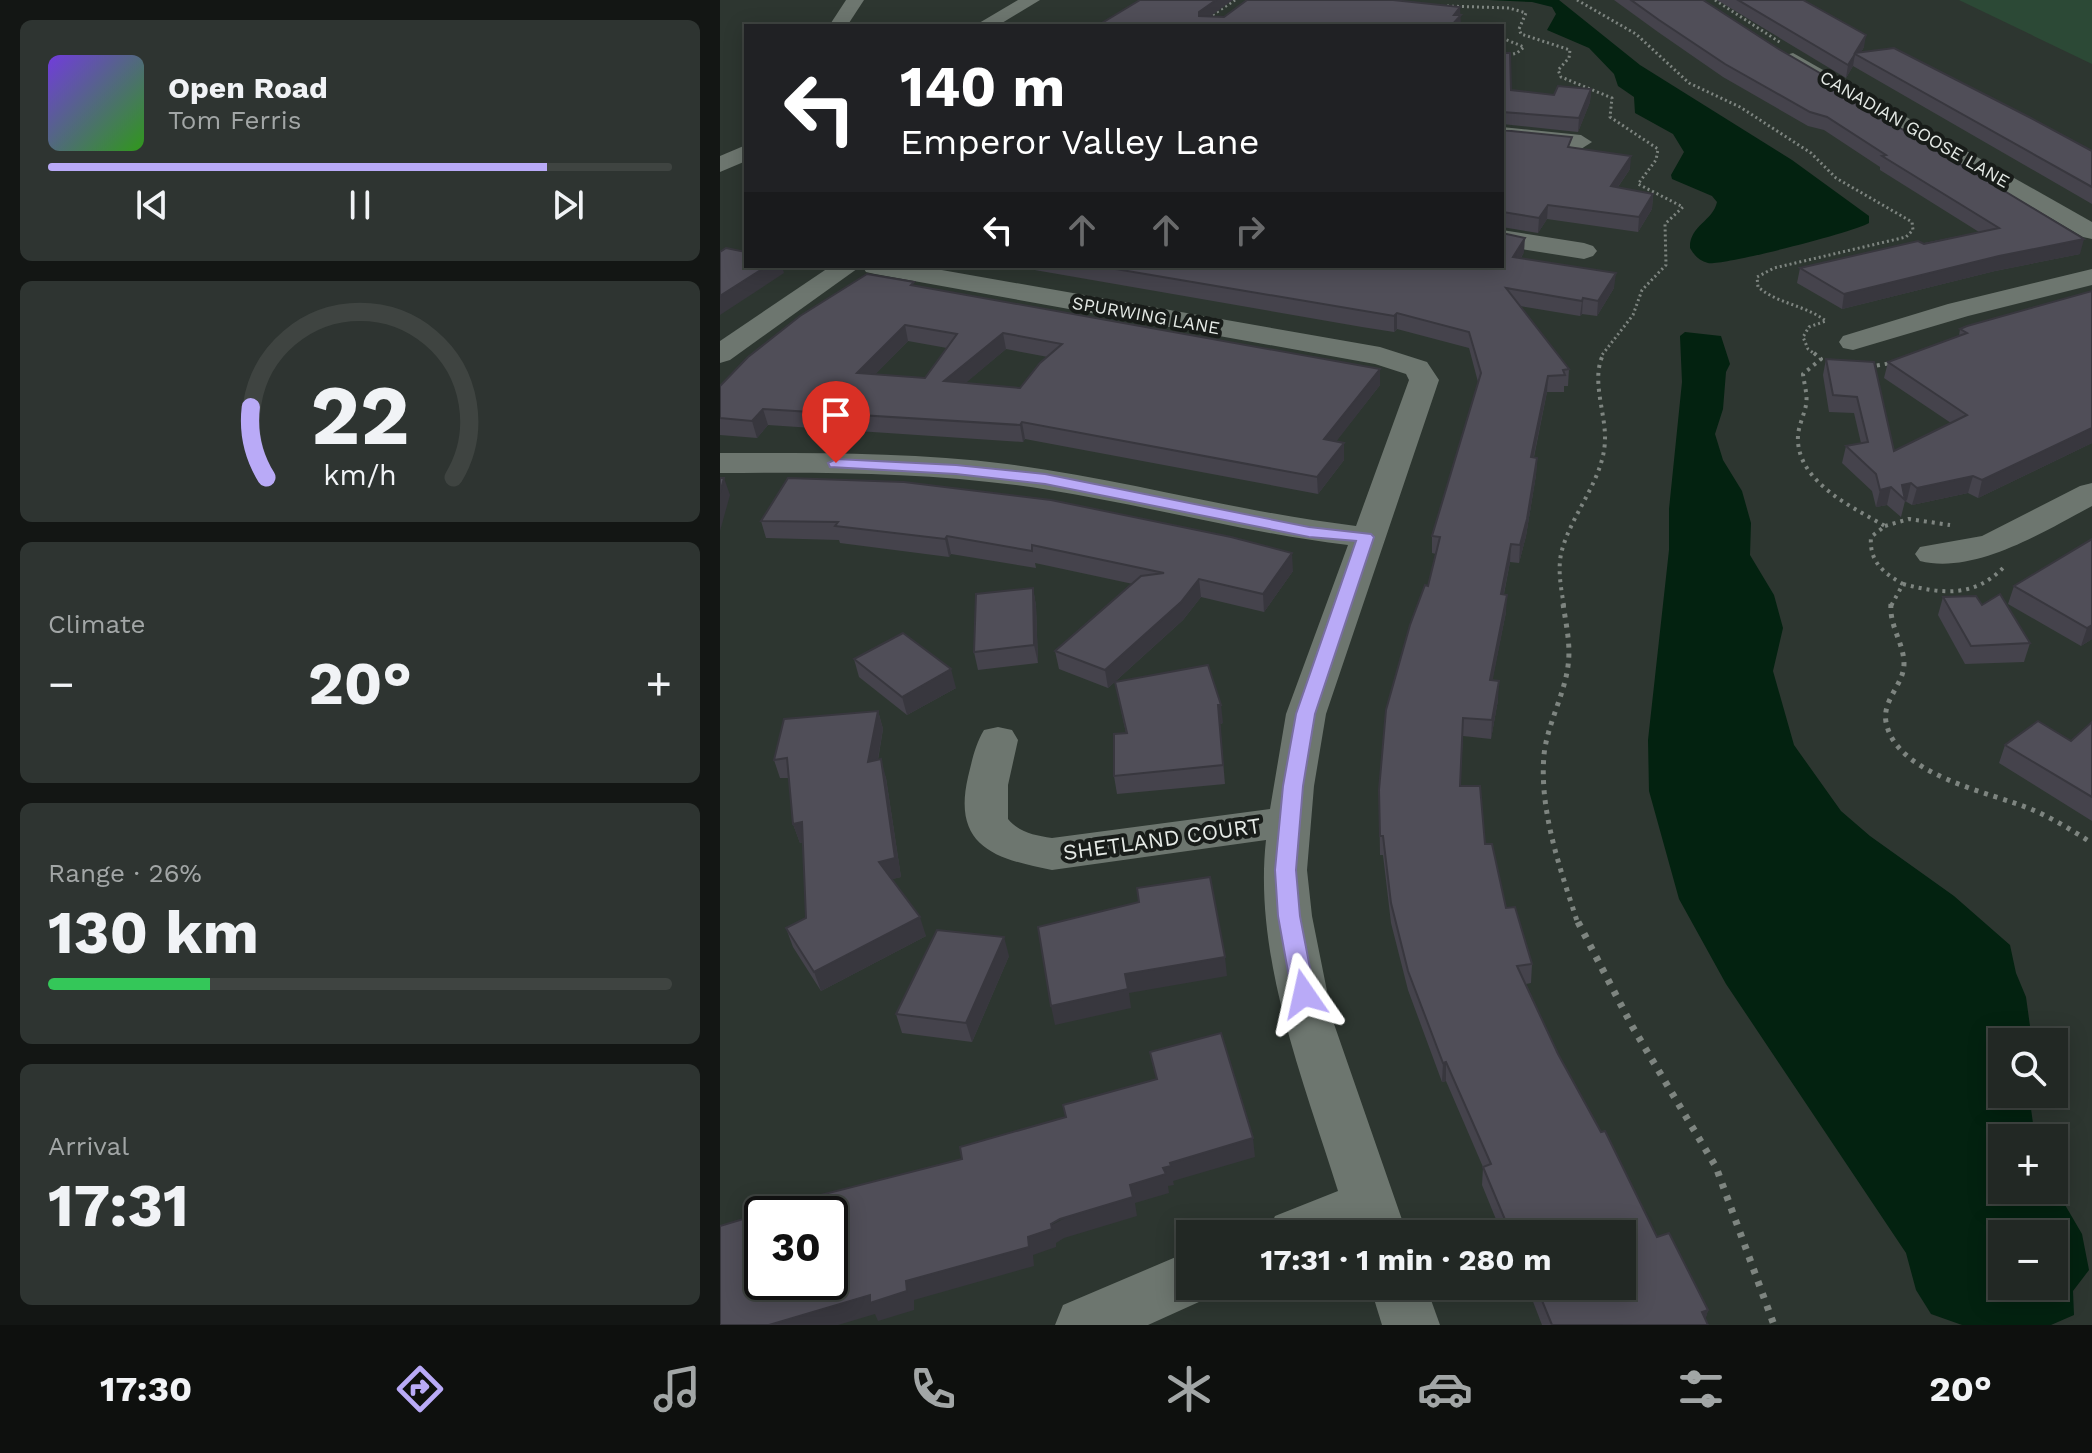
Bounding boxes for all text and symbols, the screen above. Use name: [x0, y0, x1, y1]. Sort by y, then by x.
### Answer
text: 140 m: [900, 54, 1065, 120]
icon: left: [768, 56, 872, 160]
street label: CANADIAN GOOSE LANE: [1817, 66, 2013, 192]
text: Open Road: [168, 70, 328, 105]
text: Tom Ferris: [168, 105, 301, 135]
text: Emperor Valley Lane: [900, 121, 1260, 163]
icon: previous: [130, 183, 174, 227]
icon: pause: [338, 183, 382, 227]
icon: next: [546, 183, 590, 227]
icon: left: [976, 208, 1020, 252]
icon: ahead: [1060, 208, 1104, 252]
icon: ahead: [1144, 208, 1188, 252]
icon: right: [1228, 208, 1272, 252]
street label: SPURWING LANE: [1071, 292, 1221, 338]
text: 22: [310, 366, 410, 463]
pin: [802, 381, 870, 463]
icon: arrive: [814, 393, 858, 437]
text: km/h: [323, 458, 397, 492]
text: Climate: [48, 609, 146, 639]
text: 20°: [308, 648, 412, 719]
text: −: [48, 658, 75, 710]
text: +: [645, 658, 672, 710]
street label: SHETLAND COURT: [1062, 813, 1262, 865]
text: Range · 26%: [48, 858, 202, 888]
text: 130 km: [48, 897, 259, 968]
position arrow: [1262, 952, 1346, 1036]
map controls: [1988, 1028, 2068, 1300]
button: search: [1988, 1028, 2068, 1108]
button: +: [1988, 1124, 2068, 1204]
text: Arrival: [48, 1131, 129, 1161]
text: 17:31: [48, 1170, 189, 1241]
speed limit sign: 30: [744, 1196, 848, 1300]
button: −: [1988, 1220, 2068, 1300]
text: 17:31 · 1 min · 280 m: [1261, 1242, 1551, 1277]
icon: directions: [392, 1361, 448, 1417]
icon: music: [649, 1361, 705, 1417]
icon: phone: [905, 1361, 961, 1417]
icon: climate: [1161, 1361, 1217, 1417]
icon: car: [1417, 1361, 1473, 1417]
icon: filters: [1673, 1361, 1729, 1417]
text: 17:30: [100, 1368, 192, 1410]
text: 20°: [1929, 1368, 1992, 1410]

